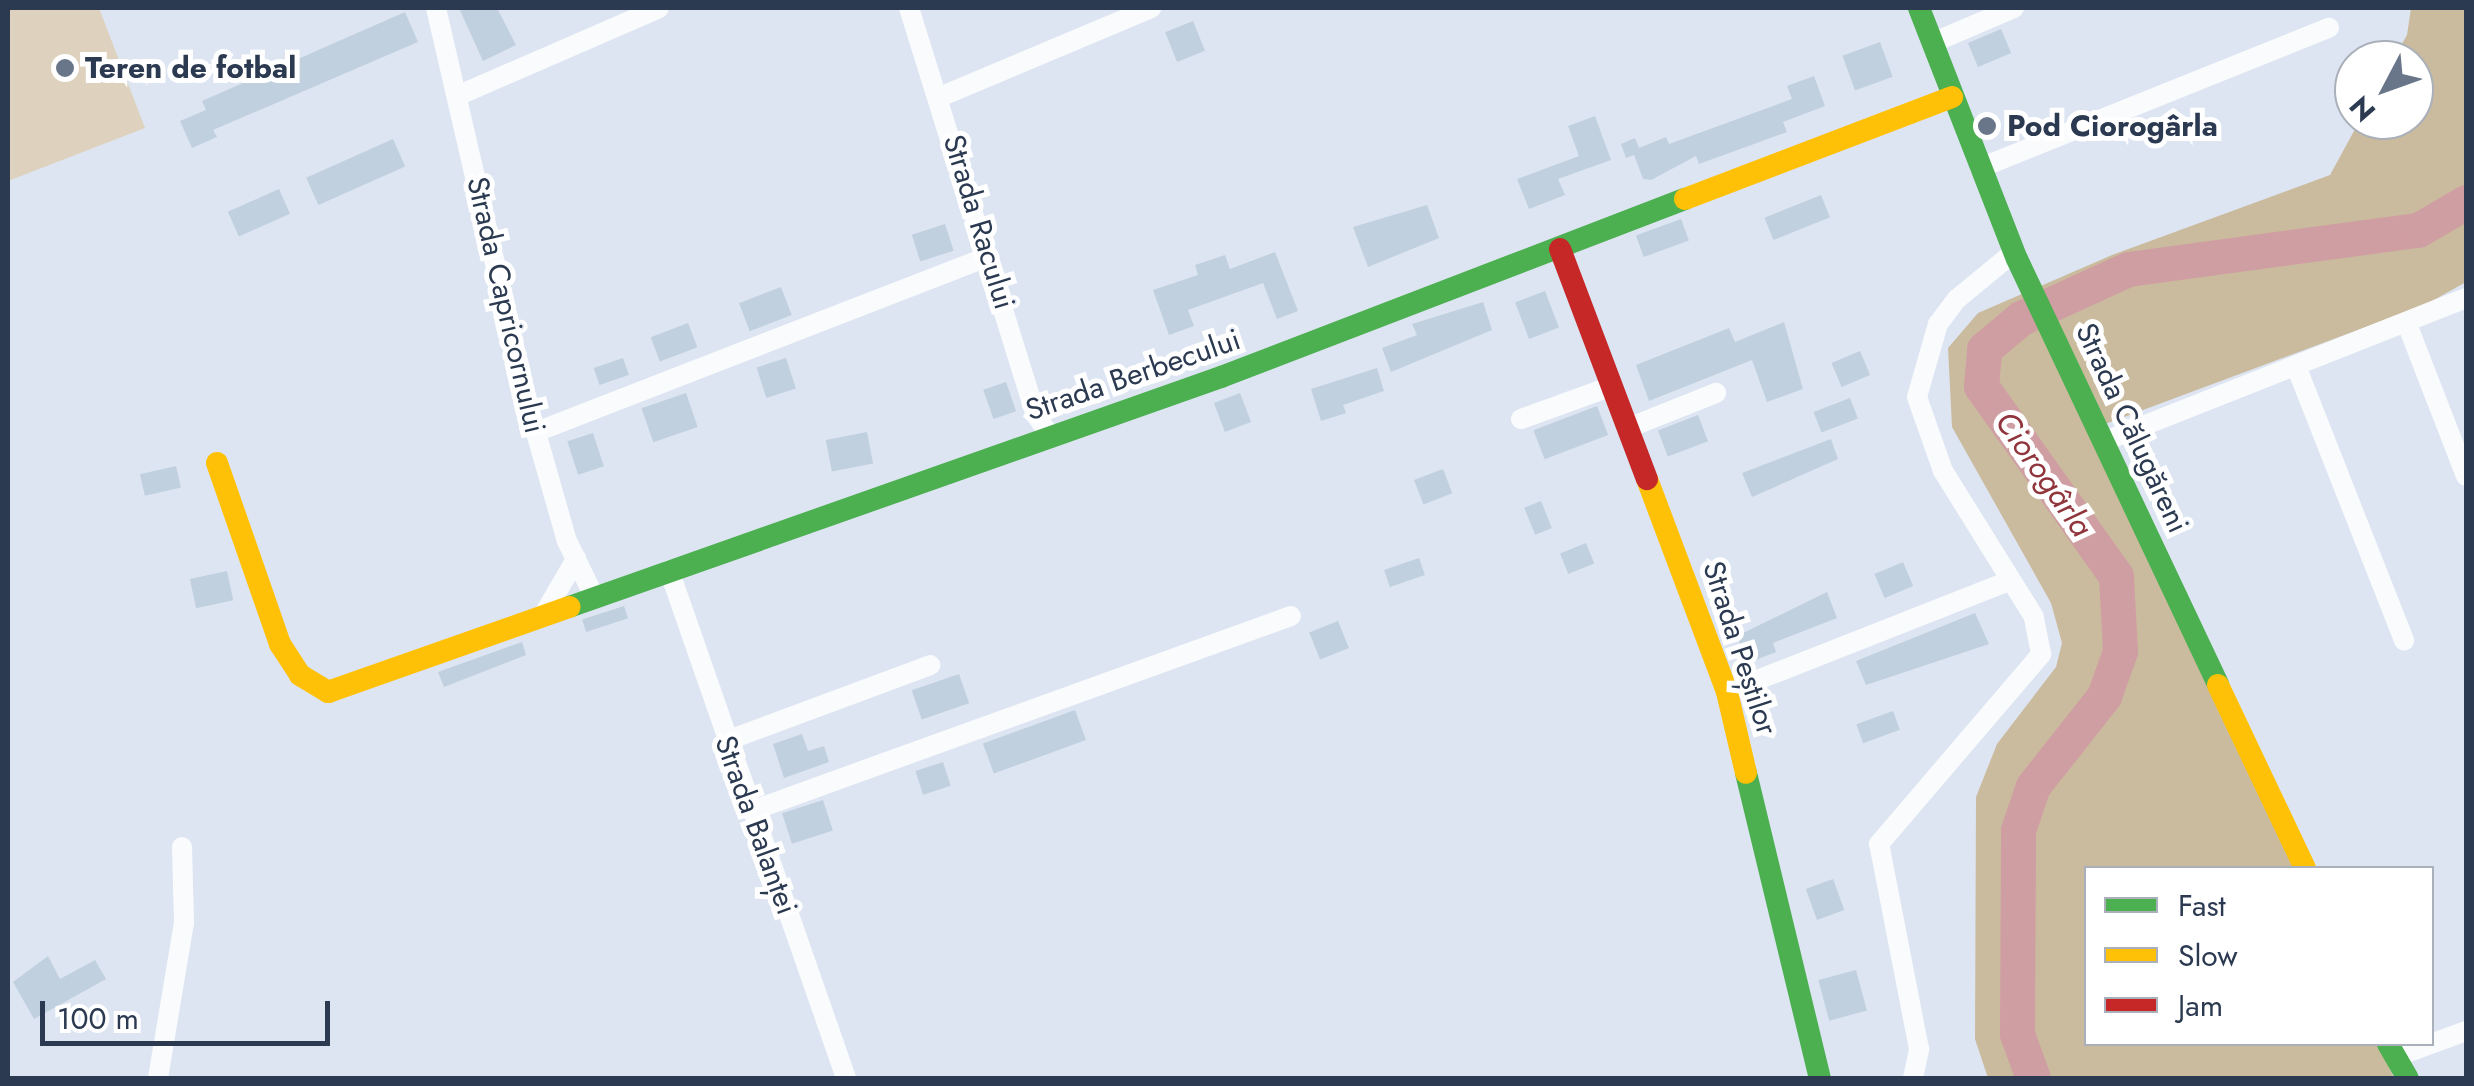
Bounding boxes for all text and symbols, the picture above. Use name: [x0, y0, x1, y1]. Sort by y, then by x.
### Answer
north arrow: [2334, 40, 2434, 140]
place label: Teren de fotbal: [85, 50, 296, 86]
marker: Teren de fotbal: [54, 57, 76, 79]
text: N: [2340, 87, 2385, 131]
place label: Pod Ciorogârla: [2007, 108, 2218, 144]
marker: Pod Ciorogârla: [1976, 115, 1998, 137]
street label: Strada Racului: [935, 130, 1023, 314]
street label: Strada Capricornului: [459, 173, 553, 437]
street label: Strada Călugăreni: [2068, 317, 2196, 539]
street label: Strada Berbecului: [1021, 321, 1245, 429]
water label: Ciorogârla: [1987, 404, 2101, 544]
street label: Strada Peștilor: [1695, 557, 1785, 739]
street label: Strada Balanței: [707, 731, 805, 919]
legend: [2084, 866, 2434, 1046]
text: Fast: [2178, 884, 2226, 927]
text: Slow: [2178, 934, 2238, 977]
scale bar: [45, 981, 335, 1043]
text: Jam: [2178, 984, 2223, 1027]
text: 100 m: [57, 997, 139, 1040]

